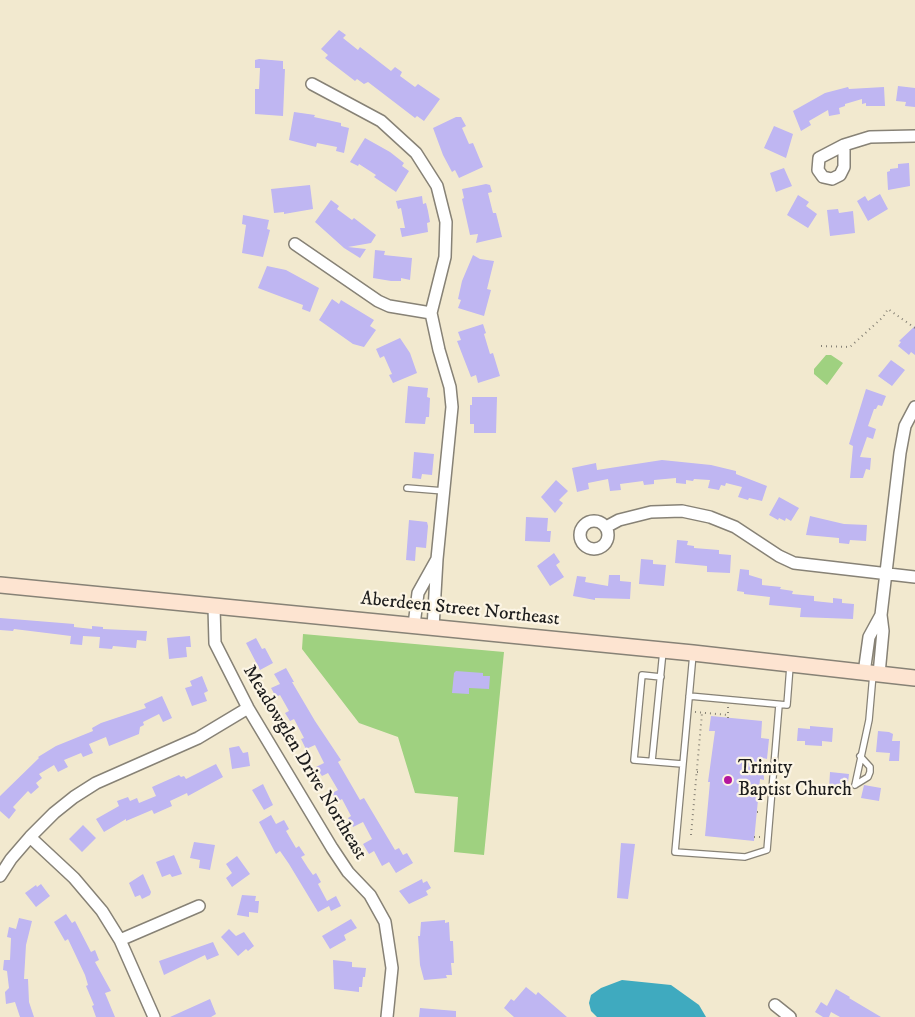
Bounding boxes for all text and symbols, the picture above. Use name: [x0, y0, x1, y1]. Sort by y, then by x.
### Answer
street label: Aberdeen Street Northeast: [359, 588, 561, 632]
street label: Meadowglen Drive Northeast: [237, 662, 371, 864]
place label: Trinity Baptist Church: [738, 758, 852, 802]
marker: Trinity Baptist Church: [722, 774, 734, 786]

